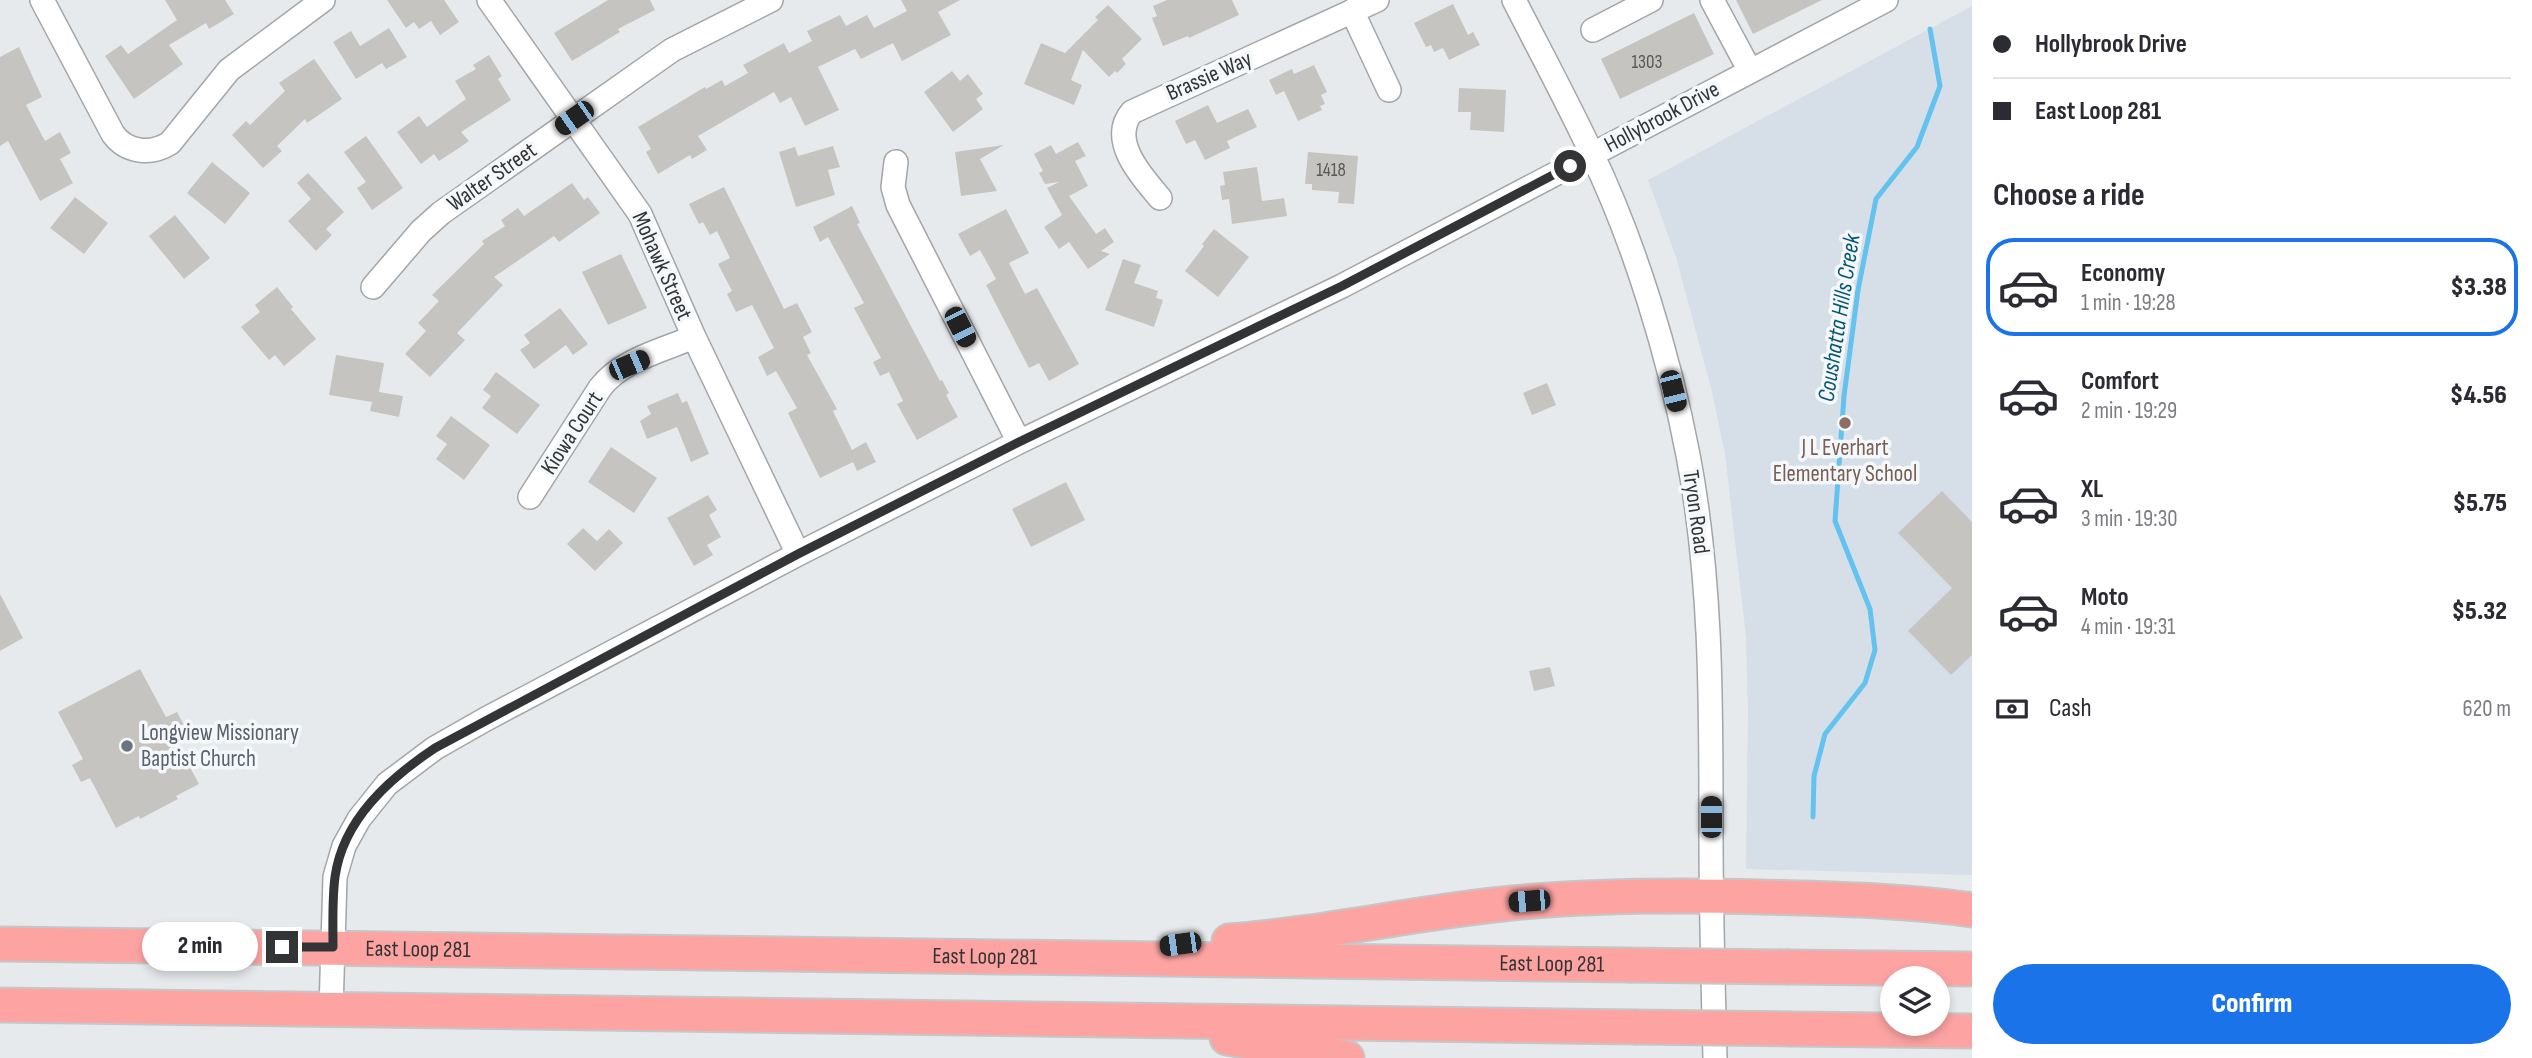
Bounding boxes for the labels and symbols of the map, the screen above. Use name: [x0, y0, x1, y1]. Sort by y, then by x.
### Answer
street label: Brassie Way: [1162, 45, 1256, 107]
house number: 1303: [1631, 51, 1663, 74]
street label: Hollybrook Drive: [1600, 75, 1724, 159]
car: [551, 97, 598, 139]
street label: Walter Street: [442, 136, 542, 218]
route start: [1554, 150, 1586, 182]
house number: 1418: [1316, 159, 1346, 182]
street label: Mohawk Street: [626, 207, 698, 325]
water label: Coushatta Hills Creek: [1811, 231, 1867, 404]
car: [942, 304, 979, 350]
car: [606, 347, 653, 383]
car: [1658, 368, 1689, 414]
street label: Kiowa Court: [535, 386, 609, 480]
marker: J L Everhart Elementary School: [1837, 415, 1853, 431]
place label: J L Everhart Elementary School: [1773, 434, 1917, 488]
street label: Tryon Road: [1676, 468, 1716, 556]
place label: Longview Missionary Baptist Church: [141, 719, 299, 773]
marker: Longview Missionary Baptist Church: [119, 738, 135, 754]
car: [1701, 796, 1722, 838]
car: [1508, 889, 1551, 913]
callout: 2 min: [142, 922, 258, 972]
route end: [266, 931, 298, 963]
car: [1158, 931, 1203, 957]
street label: East Loop 281: [365, 935, 471, 964]
street label: East Loop 281: [932, 942, 1038, 971]
street label: East Loop 281: [1499, 949, 1605, 979]

